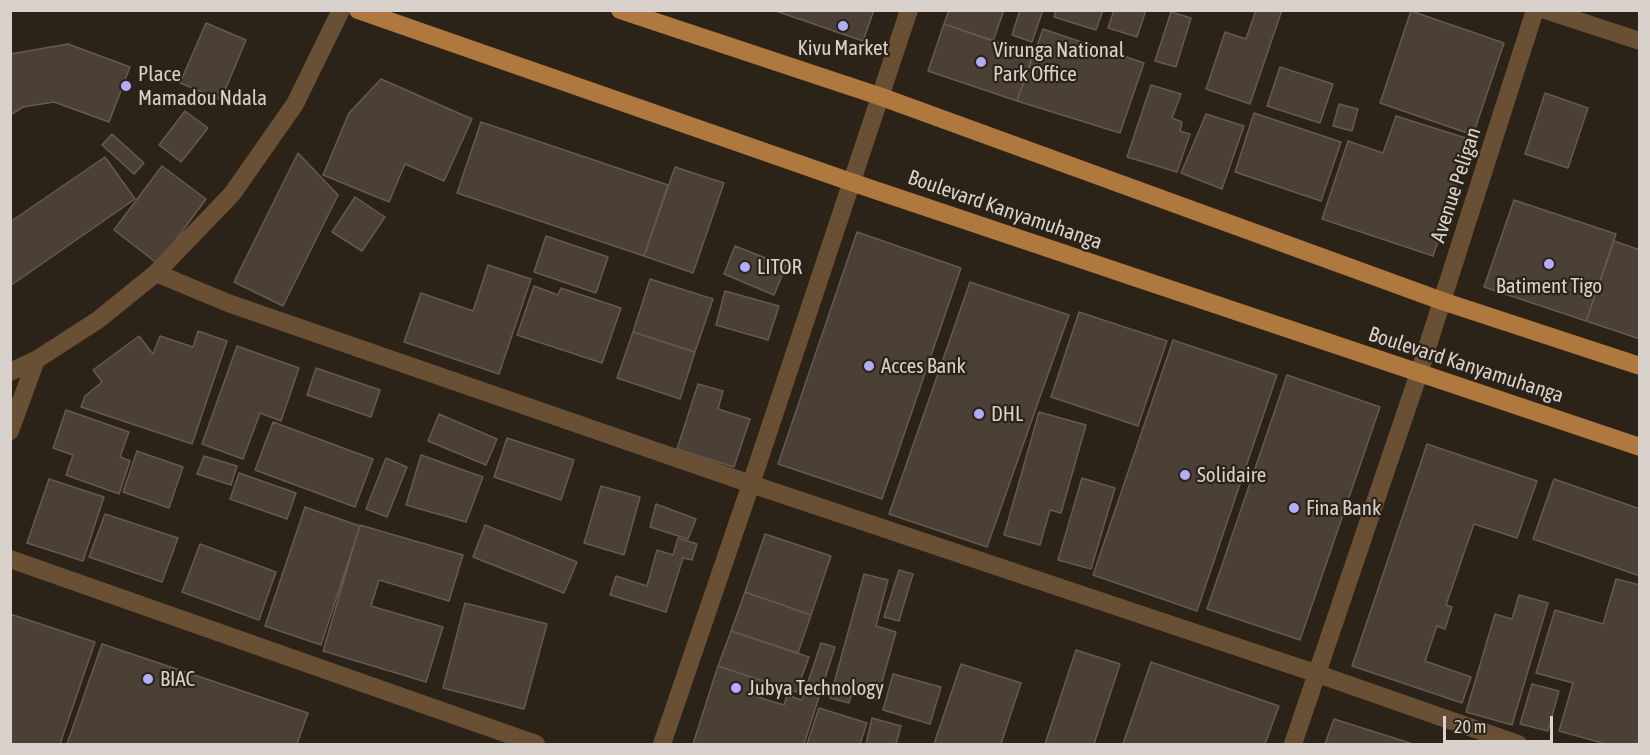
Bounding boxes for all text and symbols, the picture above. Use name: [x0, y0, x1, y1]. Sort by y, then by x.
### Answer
marker: Kivu Market: [836, 19, 850, 33]
place label: Kivu Market: [797, 35, 889, 61]
place label: Virunga National Park Office: [993, 37, 1124, 87]
marker: Virunga National Park Office: [974, 55, 988, 69]
place label: Place Mamadou Ndala: [138, 61, 267, 111]
marker: Place Mamadou Ndala: [119, 79, 133, 93]
street label: Avenue Peligan: [1426, 124, 1486, 246]
street label: Boulevard Kanyamuhanga: [905, 165, 1105, 255]
place label: LITOR: [757, 254, 802, 280]
marker: Batiment Tigo: [1542, 257, 1556, 271]
marker: LITOR: [738, 260, 752, 274]
place label: Batiment Tigo: [1496, 273, 1602, 299]
street label: Boulevard Kanyamuhanga: [1365, 322, 1567, 408]
place label: Acces Bank: [881, 353, 966, 379]
marker: Acces Bank: [862, 359, 876, 373]
place label: DHL: [991, 401, 1023, 427]
marker: DHL: [972, 407, 986, 421]
place label: Solidaire: [1197, 462, 1266, 488]
marker: Solidaire: [1178, 468, 1192, 482]
place label: Fina Bank: [1306, 495, 1381, 521]
marker: Fina Bank: [1287, 501, 1301, 515]
place label: BIAC: [160, 666, 195, 692]
marker: BIAC: [141, 672, 155, 686]
place label: Jubya Technology: [748, 675, 884, 701]
marker: Jubya Technology: [729, 681, 743, 695]
scale bar: [1446, 704, 1556, 742]
text: 20 m: [1454, 716, 1486, 737]

